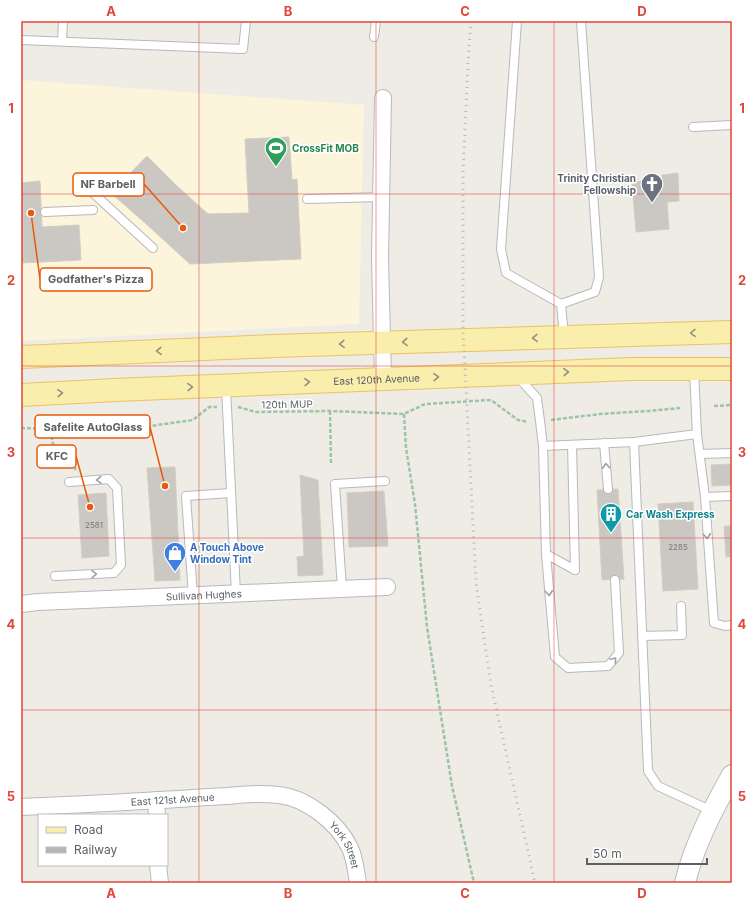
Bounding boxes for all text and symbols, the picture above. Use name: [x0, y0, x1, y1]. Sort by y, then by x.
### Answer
text: A: [106, 3, 116, 19]
text: B: [284, 3, 293, 19]
text: C: [460, 3, 470, 19]
text: D: [637, 3, 647, 19]
text: 1: [8, 100, 14, 116]
text: 1: [739, 100, 745, 116]
sports icon: CrossFit MOB: [263, 135, 289, 168]
place label: CrossFit MOB: [292, 142, 359, 154]
church icon: Trinity Christian Fellowship: [639, 171, 665, 204]
place label: Trinity Christian Fellowship: [557, 172, 636, 196]
callout: NF Barbell: [73, 173, 144, 196]
text: NF Barbell: [80, 177, 136, 191]
callout: Godfather's Pizza: [40, 268, 152, 291]
text: 2: [7, 272, 15, 288]
text: Godfather's Pizza: [48, 272, 144, 286]
text: 2: [738, 272, 746, 288]
one-way arrow: [690, 329, 696, 337]
one-way arrow: [532, 334, 538, 342]
one-way arrow: [402, 338, 408, 346]
one-way arrow: [339, 340, 345, 348]
one-way arrow: [156, 346, 162, 355]
one-way arrow: [563, 368, 569, 376]
street label: East 120th Avenue: [333, 372, 420, 387]
one-way arrow: [433, 373, 439, 381]
one-way arrow: [304, 378, 310, 386]
one-way arrow: [187, 382, 193, 391]
one-way arrow: [57, 389, 63, 397]
street label: 120th MUP: [261, 398, 313, 410]
callout: Safelite AutoGlass: [35, 415, 150, 438]
text: Safelite AutoGlass: [44, 420, 143, 434]
text: 3: [7, 444, 15, 460]
text: 3: [738, 444, 746, 460]
callout: KFC: [37, 445, 76, 468]
text: KFC: [46, 449, 68, 463]
one-way arrow: [602, 463, 611, 469]
one-way arrow: [96, 475, 102, 484]
building icon: Car Wash Express: [598, 501, 624, 534]
place label: Car Wash Express: [626, 508, 715, 520]
house number: 2581: [85, 520, 103, 530]
one-way arrow: [703, 533, 712, 539]
shop icon: A Touch Above Window Tint: [162, 540, 188, 573]
place label: A Touch Above Window Tint: [190, 541, 264, 565]
house number: 2285: [668, 542, 688, 552]
one-way arrow: [91, 569, 97, 578]
street label: Sullivan Hughes: [165, 587, 242, 603]
one-way arrow: [545, 590, 554, 596]
text: 4: [7, 616, 16, 632]
text: 4: [738, 616, 747, 632]
one-way arrow: [609, 657, 616, 665]
text: 5: [7, 788, 15, 804]
text: 5: [738, 788, 746, 804]
street label: East 121st Avenue: [131, 791, 215, 808]
legend: [38, 814, 168, 866]
street label: York Street: [327, 819, 362, 870]
text: Road: [74, 822, 103, 837]
scale bar: [587, 840, 707, 866]
text: Railway: [74, 842, 118, 857]
text: 50 m: [593, 846, 622, 861]
text: A: [106, 885, 116, 901]
text: B: [284, 885, 293, 901]
text: C: [460, 885, 470, 901]
text: D: [637, 885, 647, 901]

